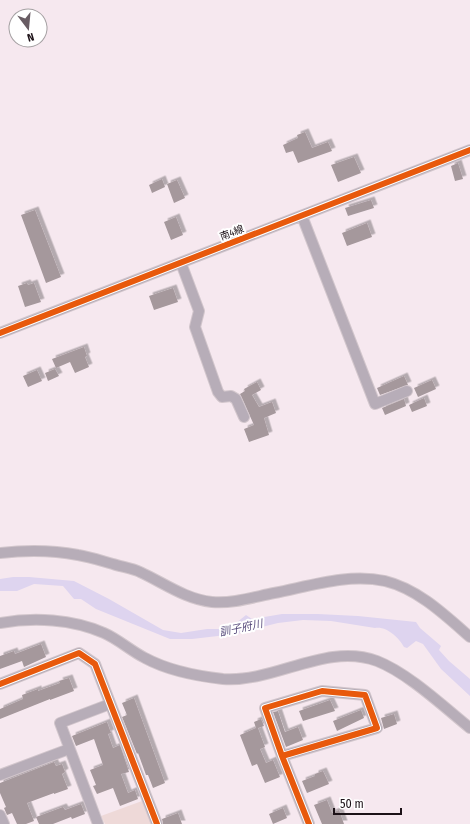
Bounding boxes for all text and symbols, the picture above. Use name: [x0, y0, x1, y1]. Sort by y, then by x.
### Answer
north arrow: [8, 8, 48, 48]
text: N: [26, 30, 36, 44]
street label: 南4線: [218, 223, 246, 243]
water label: 訓子府川: [218, 617, 265, 639]
scale bar: [334, 790, 401, 816]
text: 50 m: [340, 797, 364, 811]

